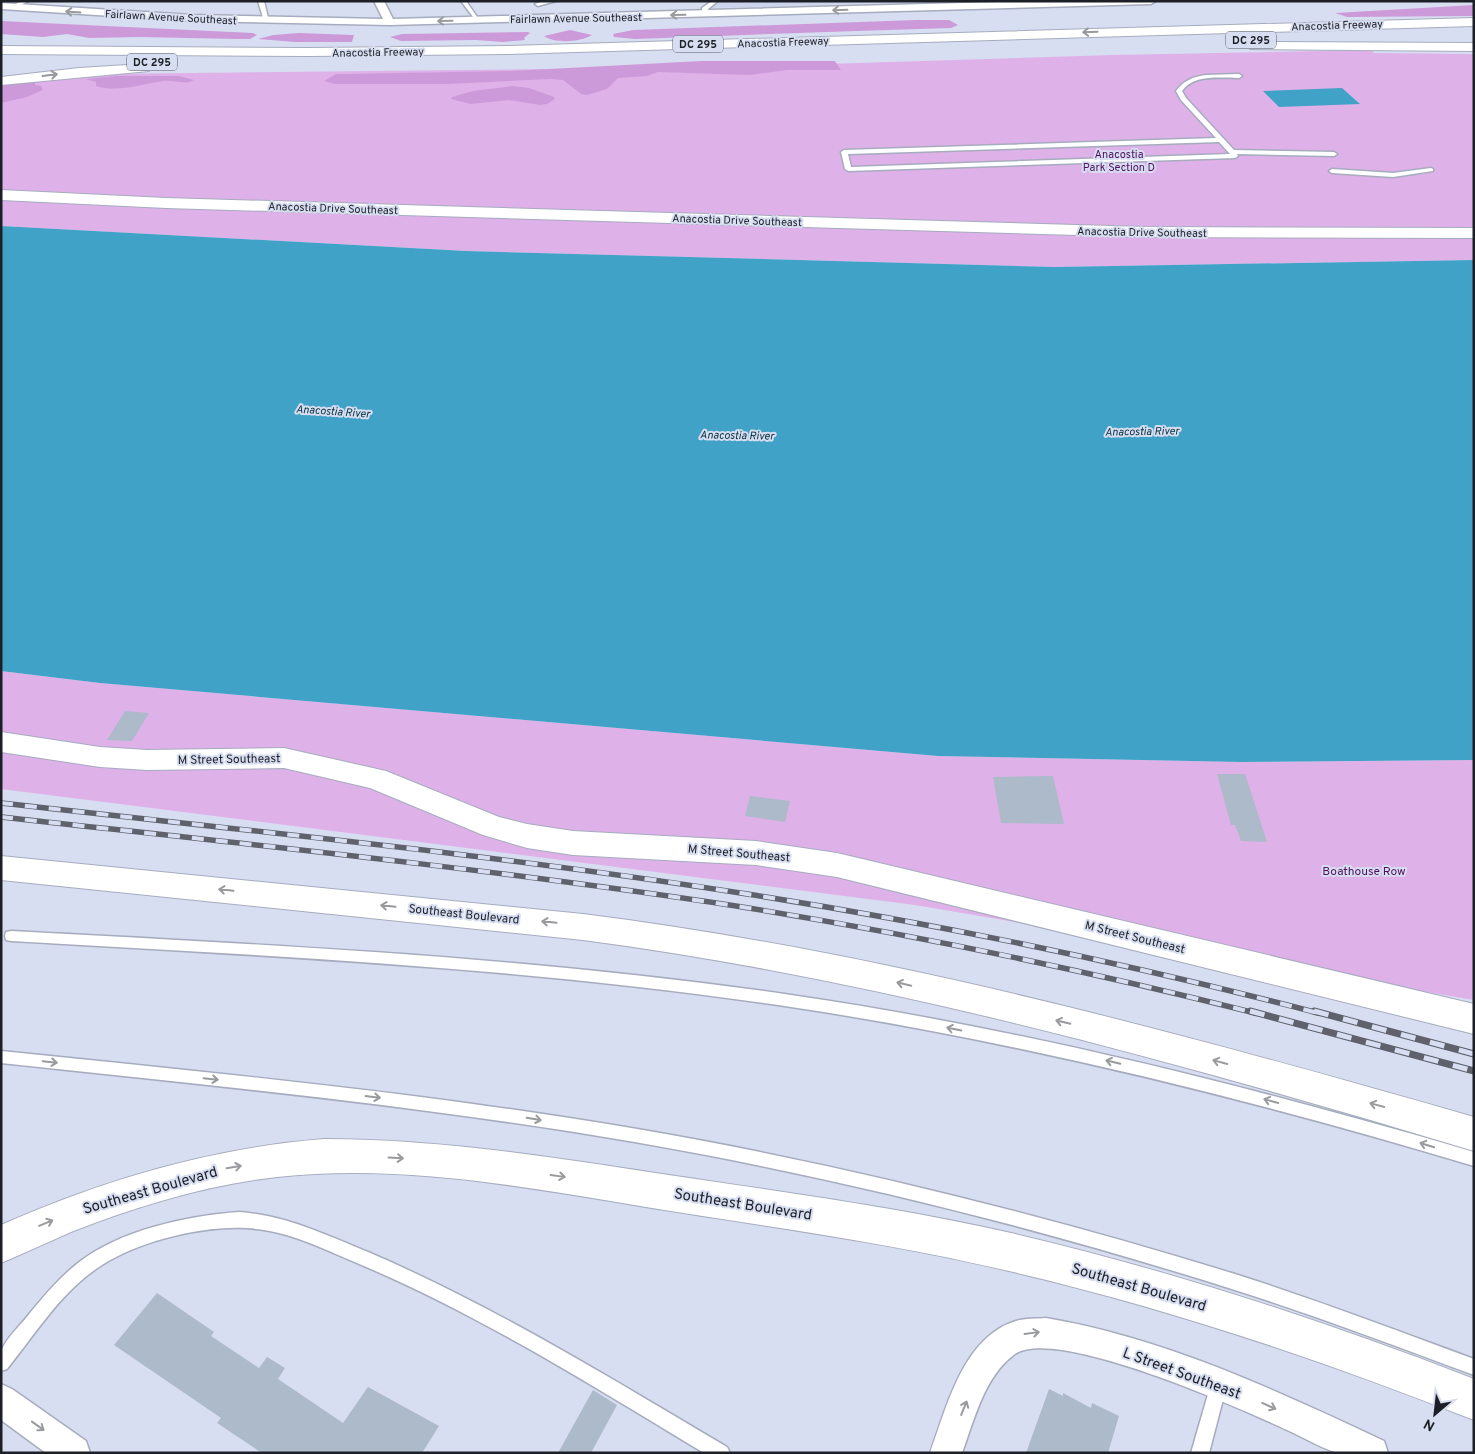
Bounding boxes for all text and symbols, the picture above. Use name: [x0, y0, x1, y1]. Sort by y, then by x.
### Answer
one-way arrow: [832, 6, 848, 15]
one-way arrow: [65, 7, 81, 16]
street label: Fairlawn Avenue Southeast: [105, 8, 237, 28]
one-way arrow: [670, 10, 686, 20]
street label: Fairlawn Avenue Southeast: [510, 11, 642, 27]
one-way arrow: [437, 16, 453, 25]
street label: Anacostia Freeway: [1291, 17, 1383, 35]
one-way arrow: [1082, 28, 1098, 37]
road number: DC 295: [1226, 32, 1276, 48]
street label: Anacostia Freeway: [737, 34, 829, 52]
road number: DC 295: [673, 36, 723, 52]
street label: Anacostia Freeway: [332, 45, 424, 61]
road number: DC 295: [127, 54, 177, 70]
one-way arrow: [41, 70, 57, 80]
park label: Anacostia Park Section D: [1083, 148, 1155, 175]
street label: Anacostia Drive Southeast: [268, 200, 398, 218]
street label: Anacostia Drive Southeast: [672, 212, 802, 230]
street label: Anacostia Drive Southeast: [1077, 225, 1207, 241]
water label: Anacostia River: [295, 402, 371, 422]
water label: Anacostia River: [1105, 424, 1180, 440]
water label: Anacostia River: [700, 428, 775, 444]
street label: M Street Southeast: [178, 751, 281, 769]
street label: M Street Southeast: [687, 842, 791, 866]
park label: Boathouse Row: [1322, 864, 1406, 880]
one-way arrow: [218, 885, 234, 895]
one-way arrow: [380, 901, 396, 911]
street label: Southeast Boulevard: [408, 901, 520, 929]
one-way arrow: [542, 917, 558, 927]
street label: M Street Southeast: [1083, 918, 1187, 958]
one-way arrow: [897, 979, 913, 988]
one-way arrow: [1055, 1017, 1071, 1026]
one-way arrow: [946, 1023, 962, 1033]
one-way arrow: [41, 1057, 57, 1067]
one-way arrow: [1105, 1057, 1121, 1067]
one-way arrow: [1212, 1057, 1228, 1067]
one-way arrow: [203, 1074, 219, 1084]
one-way arrow: [365, 1092, 381, 1102]
one-way arrow: [1263, 1096, 1279, 1105]
one-way arrow: [1369, 1100, 1385, 1110]
one-way arrow: [526, 1114, 542, 1124]
one-way arrow: [1419, 1140, 1435, 1150]
one-way arrow: [388, 1154, 404, 1163]
one-way arrow: [226, 1161, 242, 1171]
street label: Southeast Boulevard: [81, 1163, 220, 1220]
one-way arrow: [549, 1171, 565, 1181]
street label: Southeast Boulevard: [672, 1185, 813, 1226]
one-way arrow: [38, 1218, 53, 1228]
street label: Southeast Boulevard: [1069, 1260, 1208, 1317]
one-way arrow: [1023, 1328, 1039, 1338]
street label: L Street Southeast: [1120, 1344, 1243, 1405]
north arrow: [1410, 1389, 1460, 1439]
one-way arrow: [960, 1400, 969, 1416]
one-way arrow: [1261, 1401, 1276, 1411]
text: N: [1421, 1414, 1438, 1434]
one-way arrow: [31, 1421, 45, 1431]

